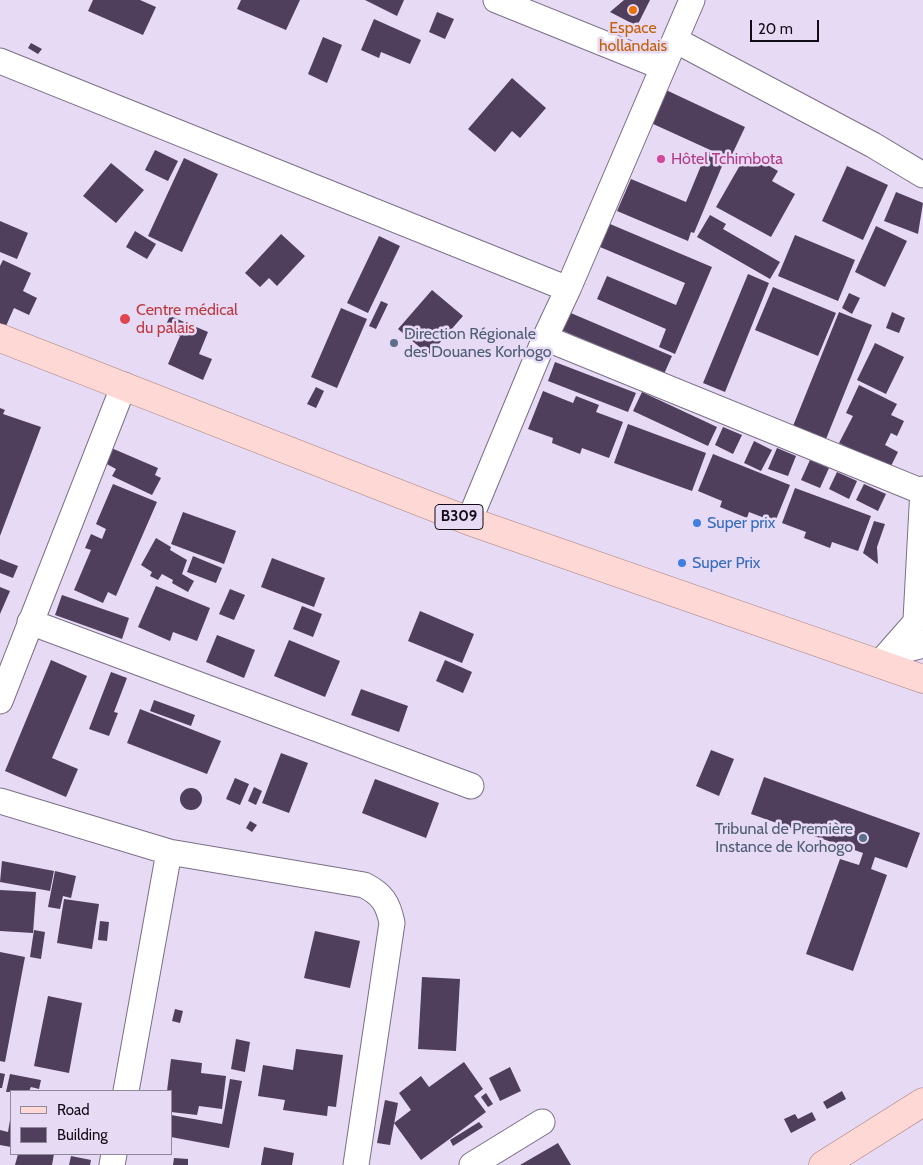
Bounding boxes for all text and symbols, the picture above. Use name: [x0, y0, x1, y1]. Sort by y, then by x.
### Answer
marker: Espace hollandais: [627, 4, 639, 16]
scale bar: [753, 10, 822, 42]
place label: Espace hollandais: [599, 18, 667, 56]
text: 20 m: [758, 20, 793, 38]
place label: Hôtel Tchimbota: [671, 149, 783, 169]
marker: Hôtel Tchimbota: [655, 153, 667, 165]
place label: Centre médical du palais: [136, 300, 238, 338]
marker: Centre médical du palais: [118, 312, 132, 326]
place label: Direction Régionale des Douanes Korhogo: [404, 324, 552, 362]
marker: Direction Régionale des Douanes Korhogo: [388, 337, 400, 349]
road number: B309: [435, 504, 483, 530]
place label: Super prix: [707, 513, 775, 533]
marker: Super prix: [691, 517, 703, 529]
place label: Super Prix: [692, 553, 760, 573]
marker: Super Prix: [676, 557, 688, 569]
place label: Tribunal de Première Instance de Korhogo: [715, 819, 853, 857]
marker: Tribunal de Première Instance de Korhogo: [857, 832, 869, 844]
legend: [10, 1090, 172, 1155]
text: Road: [57, 1101, 90, 1119]
text: Building: [57, 1126, 108, 1144]

